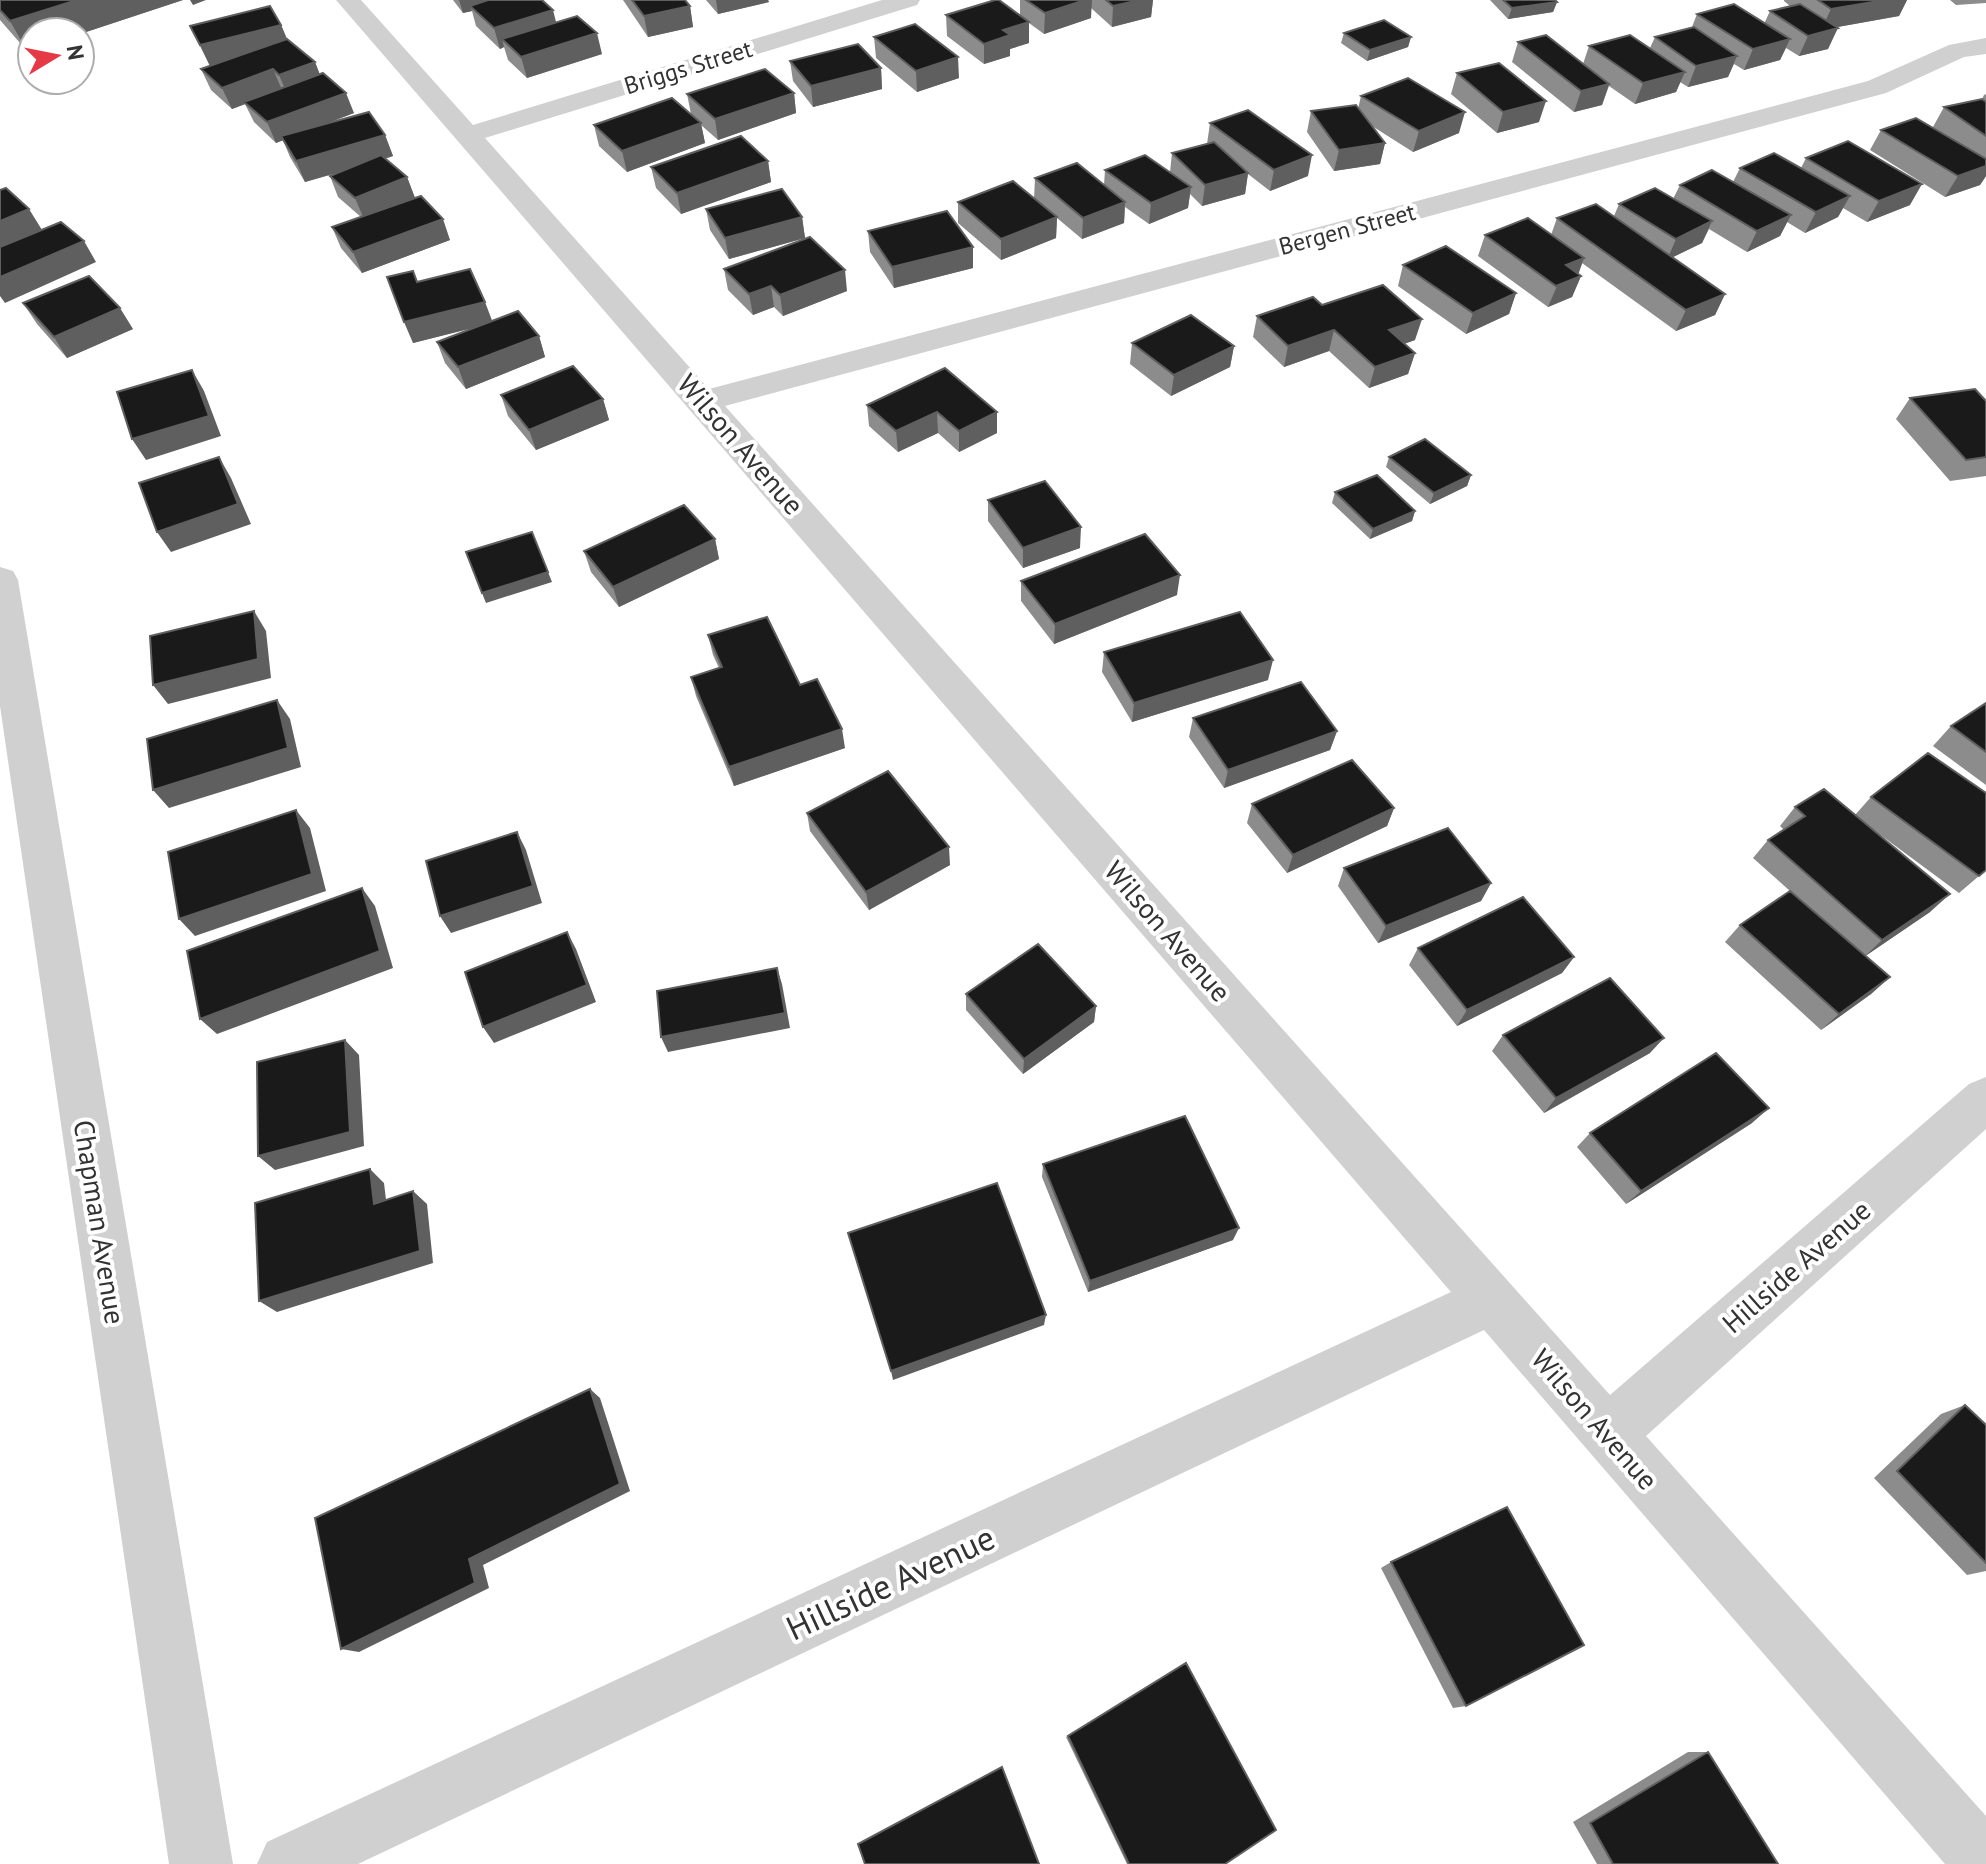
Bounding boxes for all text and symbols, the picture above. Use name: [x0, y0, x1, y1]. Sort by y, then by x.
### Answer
north arrow: [16, 16, 96, 96]
street label: Briggs Street: [620, 33, 756, 101]
text: N: [61, 43, 91, 62]
street label: Bergen Street: [1275, 196, 1419, 262]
street label: Wilson Avenue: [670, 366, 812, 522]
street label: Wilson Avenue: [1097, 853, 1239, 1009]
street label: Chapman Avenue: [66, 1117, 134, 1327]
street label: Hillside Avenue: [1714, 1191, 1878, 1341]
street label: Wilson Avenue: [1524, 1341, 1666, 1497]
street label: Hillside Avenue: [779, 1515, 1001, 1649]

